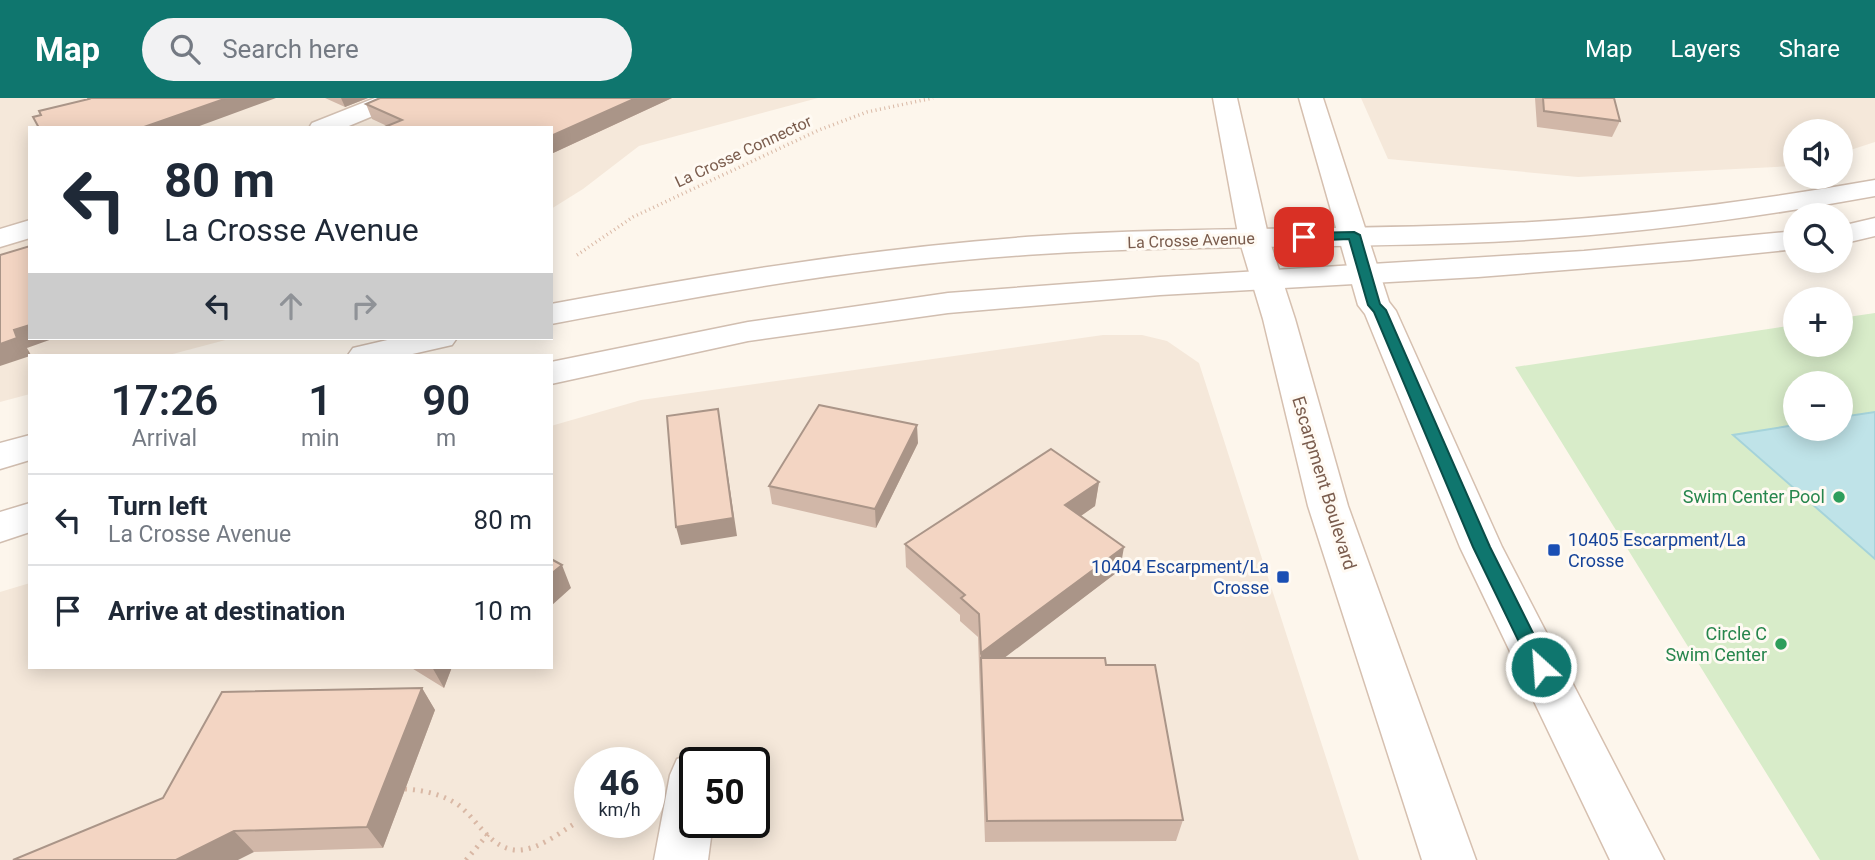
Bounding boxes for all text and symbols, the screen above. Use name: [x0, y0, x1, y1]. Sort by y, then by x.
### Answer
search box: [142, 18, 632, 81]
text: Map: [35, 30, 100, 69]
icon: search: [166, 30, 204, 68]
text: Search here: [222, 34, 359, 64]
text: Map: [1585, 35, 1633, 63]
text: Layers: [1671, 35, 1741, 63]
text: Share: [1779, 35, 1840, 63]
street label: La Crosse Connector: [672, 111, 815, 191]
map controls: [1783, 119, 1853, 441]
button: sound: [1783, 119, 1853, 189]
text: 80 m: [164, 152, 275, 209]
icon: left: [49, 154, 140, 245]
button: search: [1783, 203, 1853, 273]
pin: [1274, 207, 1334, 267]
text: La Crosse Avenue: [164, 211, 419, 249]
icon: arrive: [1285, 218, 1323, 256]
street label: La Crosse Avenue: [1127, 229, 1255, 252]
icon: left: [199, 287, 237, 325]
icon: ahead: [272, 287, 310, 325]
icon: right: [345, 287, 383, 325]
button: +: [1783, 287, 1853, 357]
button: −: [1783, 371, 1853, 441]
text: 17:26: [111, 376, 218, 425]
text: 1: [308, 376, 332, 425]
text: 90: [422, 376, 470, 425]
street label: Escarpment Boulevard: [1288, 394, 1361, 572]
text: Arrival: [132, 425, 197, 452]
text: min: [301, 425, 339, 452]
text: m: [436, 425, 456, 452]
place label: Swim Center Pool: [1683, 486, 1825, 507]
marker: Swim Center Pool: [1831, 489, 1847, 505]
text: Turn left: [108, 491, 207, 521]
icon: left: [49, 501, 87, 539]
text: 80 m: [474, 505, 532, 535]
text: La Crosse Avenue: [108, 521, 291, 548]
place label: 10405 Escarpment/La Crosse: [1568, 529, 1746, 571]
marker: 10405 Escarpment/La Crosse: [1546, 542, 1562, 558]
place label: 10404 Escarpment/La Crosse: [1091, 556, 1269, 598]
marker: 10404 Escarpment/La Crosse: [1275, 569, 1291, 585]
icon: arrive: [49, 592, 87, 630]
text: Arrive at destination: [108, 596, 345, 626]
text: 10 m: [474, 596, 532, 626]
place label: Circle C Swim Center: [1665, 623, 1767, 665]
position arrow: [1504, 630, 1578, 704]
marker: Circle C Swim Center: [1773, 636, 1789, 652]
speed limit sign: 50: [679, 747, 770, 838]
text: 46: [599, 763, 640, 804]
text: km/h: [598, 799, 641, 820]

